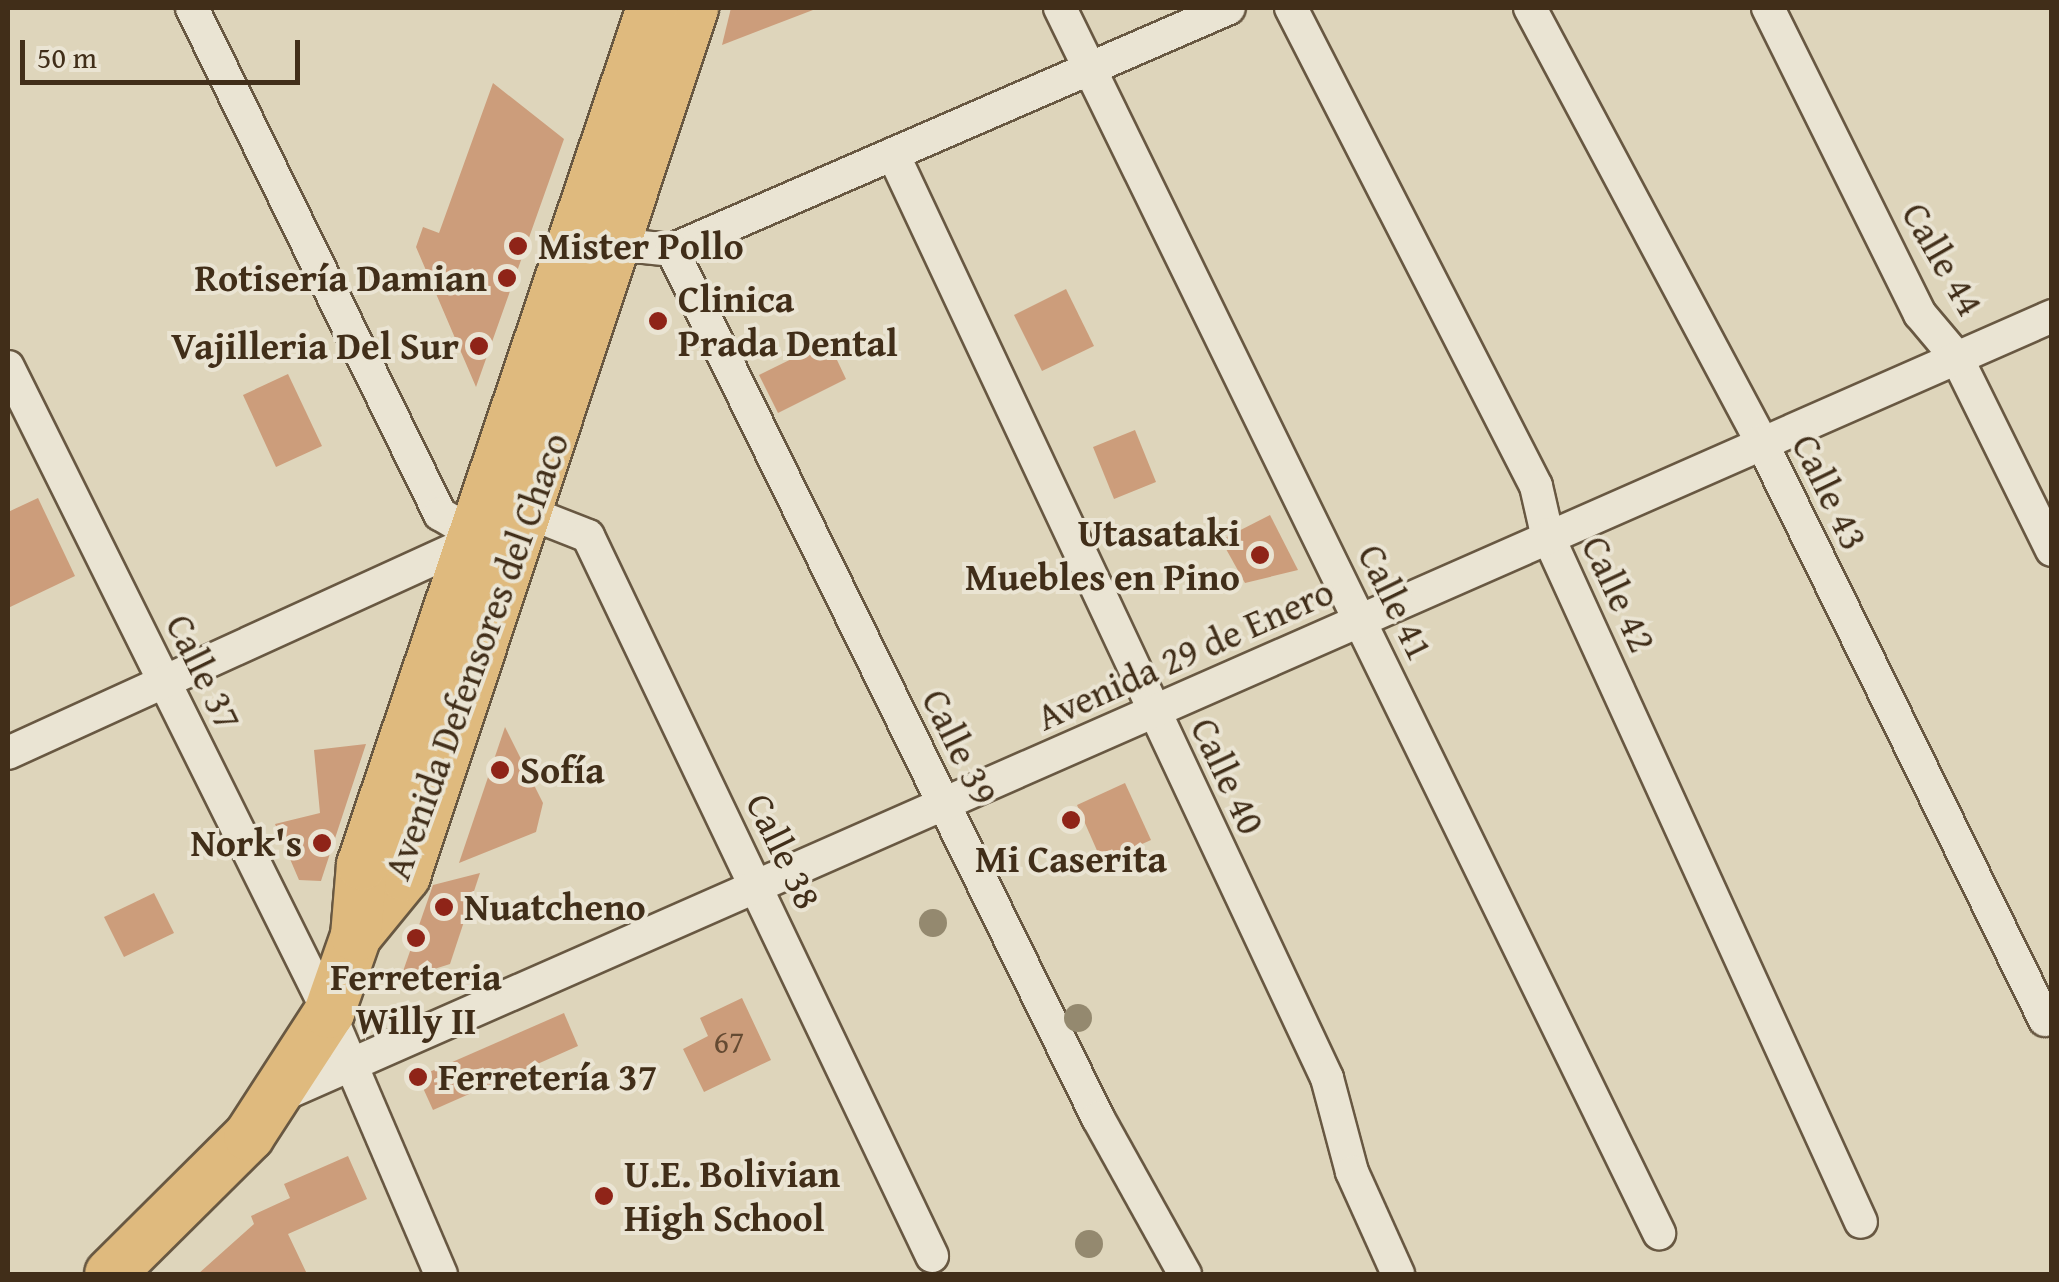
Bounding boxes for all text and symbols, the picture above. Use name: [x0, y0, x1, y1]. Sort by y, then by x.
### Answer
scale bar: [25, 20, 305, 82]
text: 50 m: [37, 35, 97, 79]
street label: Calle 44: [1893, 194, 1993, 324]
place label: Mister Pollo: [538, 223, 744, 269]
marker: Mister Pollo: [507, 235, 529, 257]
place label: Rotisería Damian: [194, 255, 487, 301]
marker: Rotisería Damian: [496, 267, 518, 289]
place label: Clinica Prada Dental: [678, 276, 898, 366]
marker: Clinica Prada Dental: [647, 310, 669, 332]
place label: Vajilleria Del Sur: [171, 323, 459, 369]
marker: Vajilleria Del Sur: [468, 335, 490, 357]
street label: Avenida Defensores del Chaco: [374, 426, 578, 886]
street label: Calle 43: [1783, 427, 1877, 557]
place label: Utasataki Muebles en Pino: [965, 510, 1240, 600]
street label: Calle 42: [1572, 529, 1666, 659]
street label: Calle 41: [1349, 537, 1443, 667]
marker: Utasataki Muebles en Pino: [1249, 544, 1271, 566]
street label: Avenida 29 de Enero: [1030, 568, 1340, 740]
street label: Calle 37: [157, 607, 251, 737]
street label: Calle 39: [913, 682, 1007, 812]
street label: Calle 40: [1181, 711, 1275, 841]
place label: Sofía: [520, 747, 605, 793]
marker: Sofía: [489, 759, 511, 781]
street label: Calle 38: [737, 786, 831, 916]
marker: Mi Caserita: [1060, 809, 1082, 831]
place label: Nork's: [190, 820, 302, 866]
marker: Nork's: [311, 832, 333, 854]
place label: Mi Caserita: [975, 836, 1167, 882]
place label: Nuatcheno: [464, 884, 646, 930]
marker: Nuatcheno: [433, 896, 455, 918]
marker: Ferreteria Willy II: [405, 927, 427, 949]
place label: Ferreteria Willy II: [330, 954, 502, 1044]
house number: 67: [714, 1023, 744, 1061]
place label: Ferretería 37: [438, 1054, 657, 1100]
marker: Ferretería 37: [407, 1066, 429, 1088]
place label: U.E. Bolivian High School: [624, 1151, 840, 1240]
marker: U.E. Bolivian High School: [593, 1185, 615, 1207]

